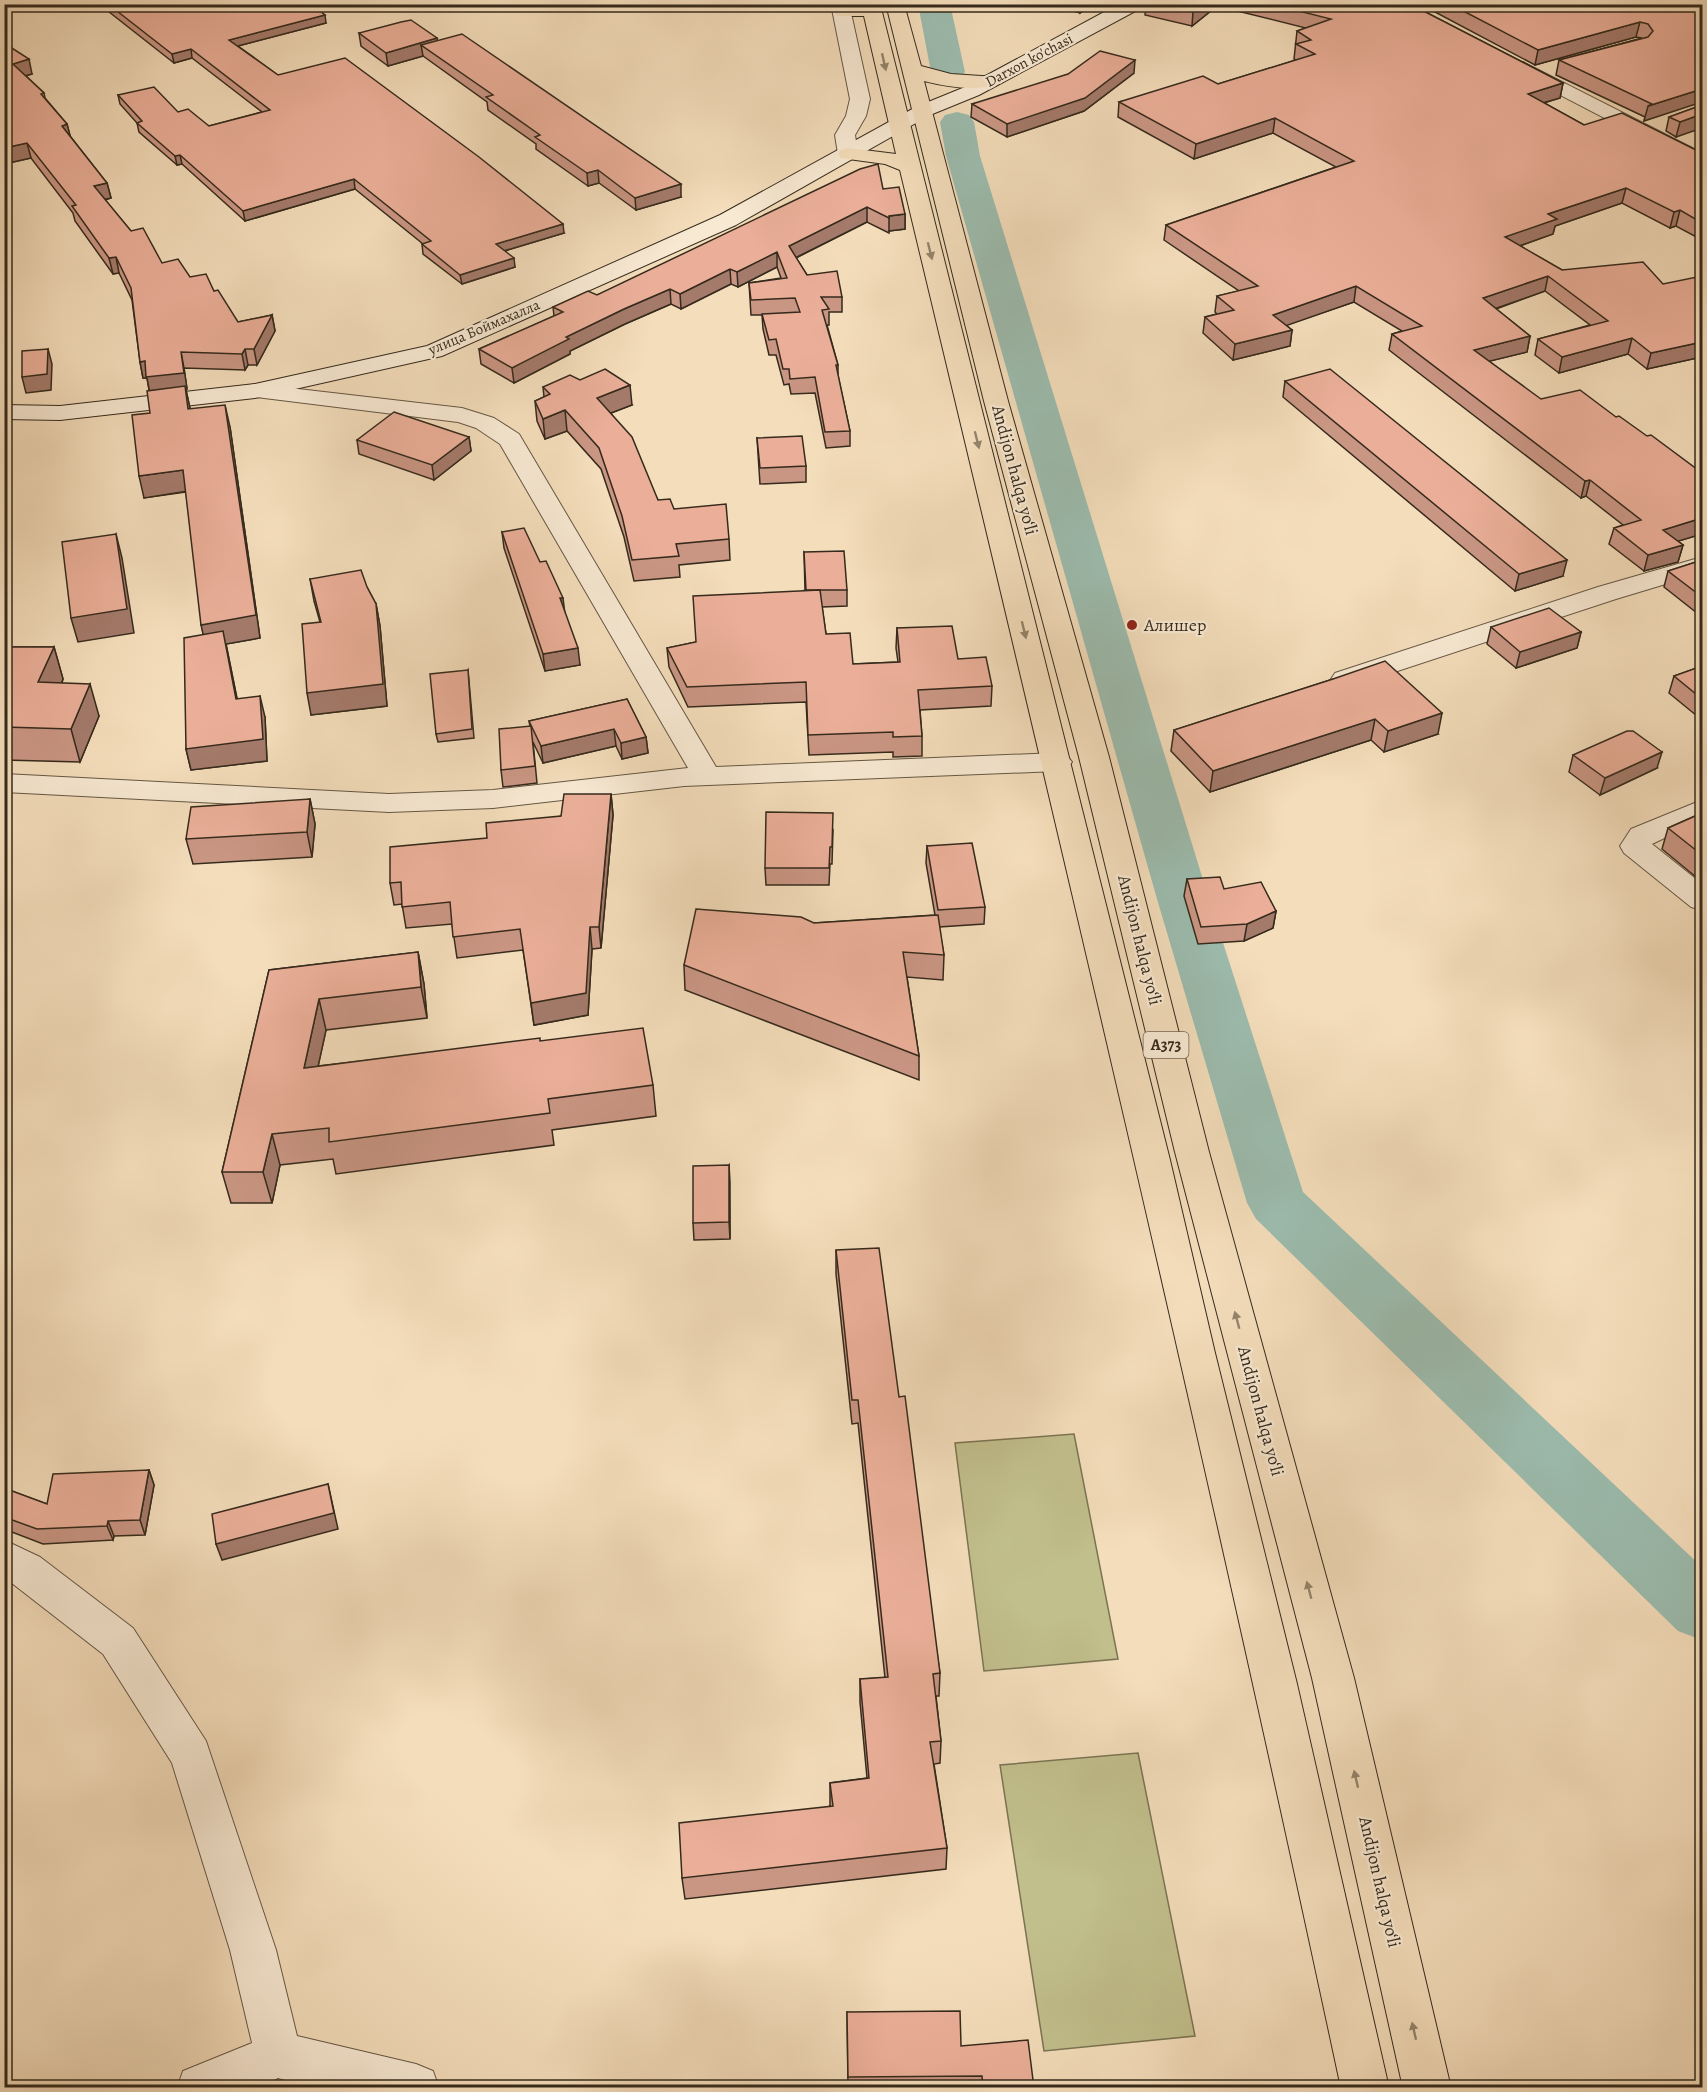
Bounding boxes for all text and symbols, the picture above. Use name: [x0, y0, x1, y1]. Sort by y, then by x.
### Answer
street label: Darxon ko'chasi: [982, 28, 1076, 92]
one-way arrow: [880, 52, 889, 71]
one-way arrow: [925, 242, 935, 260]
street label: улица Боймахалла: [424, 294, 543, 360]
street label: Andijon halqa yo‘li: [986, 401, 1044, 538]
one-way arrow: [973, 431, 982, 449]
place label: Алишер: [1143, 613, 1206, 637]
marker: Алишер: [1125, 618, 1139, 632]
one-way arrow: [1020, 620, 1030, 639]
street label: Andijon halqa yo‘li: [1112, 871, 1168, 1008]
road number: A373: [1144, 1032, 1188, 1058]
one-way arrow: [1232, 1311, 1242, 1329]
street label: Andijon halqa yo‘li: [1232, 1342, 1290, 1479]
one-way arrow: [1304, 1581, 1313, 1599]
one-way arrow: [1350, 1770, 1360, 1788]
street label: Andijon halqa yo‘li: [1353, 1813, 1407, 1950]
one-way arrow: [1409, 2021, 1418, 2040]

